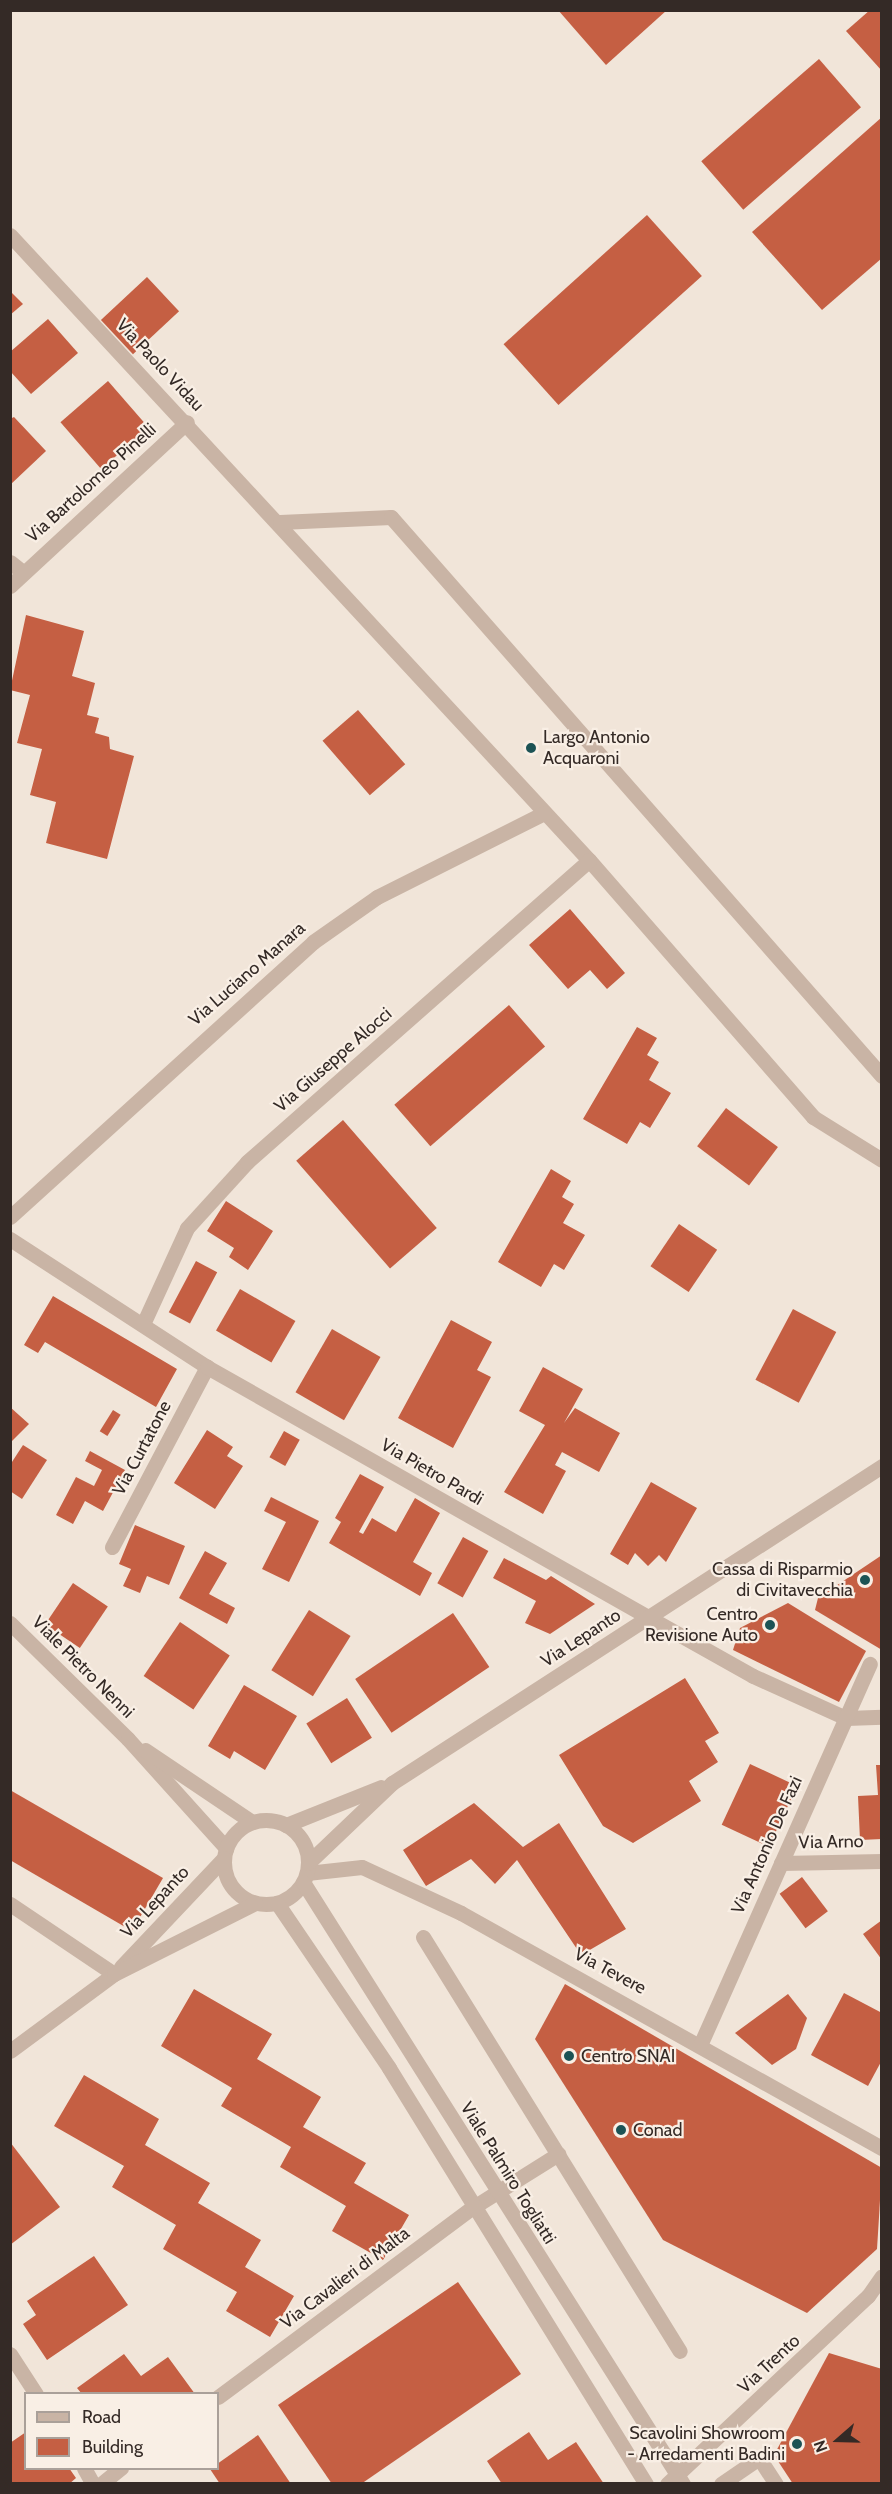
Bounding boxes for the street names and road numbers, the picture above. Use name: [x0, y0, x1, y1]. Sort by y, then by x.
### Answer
street label: Via Paolo Vidau: [112, 314, 208, 416]
street label: Via Bartolomeo Pinelli: [21, 419, 161, 547]
street label: Via Luciano Manara: [184, 918, 310, 1030]
street label: Via Giuseppe Alocci: [270, 1003, 396, 1117]
street label: Via Curtatone: [108, 1397, 176, 1499]
street label: Via Pietro Pardi: [377, 1434, 487, 1510]
street label: Via Lepanto: [537, 1604, 625, 1672]
street label: Viale Pietro Nenni: [27, 1611, 139, 1723]
street label: Via Antonio De Fazi: [727, 1773, 807, 1917]
street label: Via Arno: [798, 1831, 864, 1853]
street label: Via Lepanto: [116, 1861, 194, 1943]
street label: Via Tevere: [570, 1943, 650, 1999]
street label: Viale Palmiro Togliatti: [456, 2098, 560, 2248]
street label: Via Cavalieri di Malta: [276, 2223, 414, 2333]
street label: Via Trento: [734, 2330, 804, 2398]

